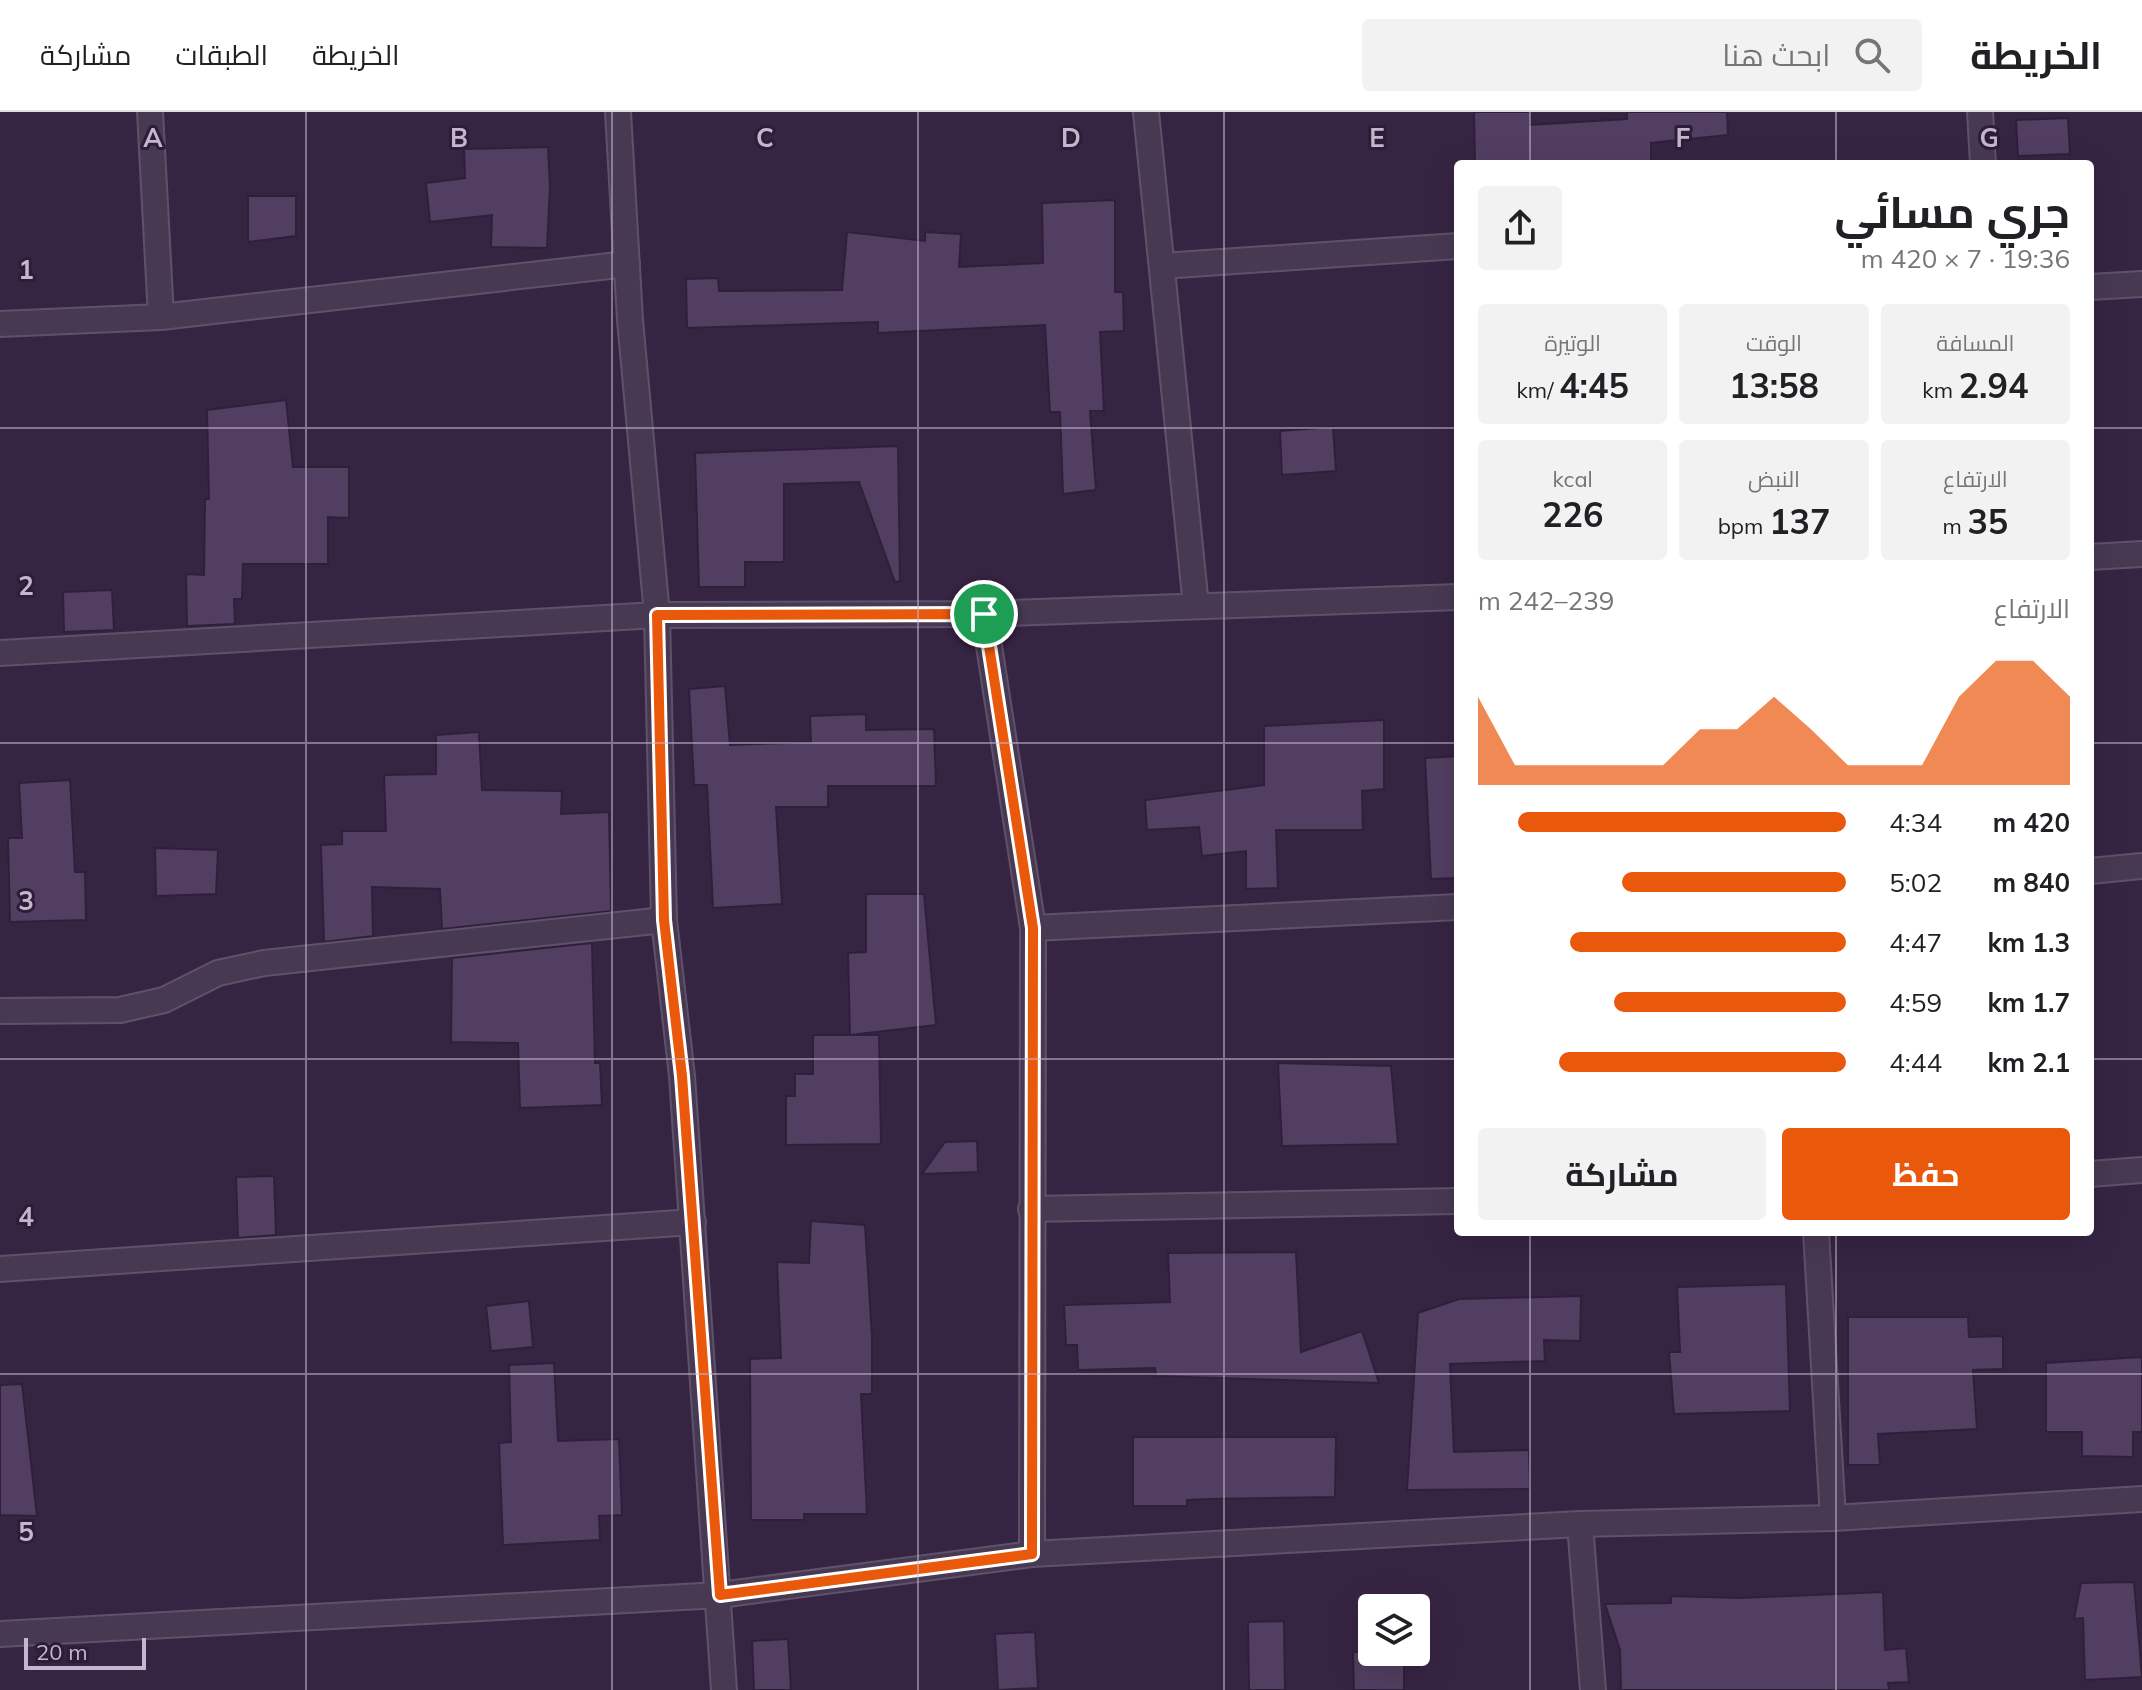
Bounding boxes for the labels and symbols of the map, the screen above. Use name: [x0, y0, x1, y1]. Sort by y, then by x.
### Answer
text: A: [143, 121, 163, 154]
text: B: [450, 121, 468, 154]
text: C: [756, 121, 774, 154]
text: D: [1061, 121, 1081, 154]
text: E: [1369, 121, 1385, 154]
text: F: [1676, 121, 1691, 154]
text: G: [1979, 121, 1999, 154]
text: 1: [18, 253, 34, 286]
text: 2: [18, 569, 34, 602]
pin: [950, 580, 1018, 648]
text: 3: [18, 884, 34, 917]
text: 4: [18, 1200, 34, 1233]
text: 5: [18, 1515, 34, 1548]
scale bar: [24, 1634, 146, 1670]

